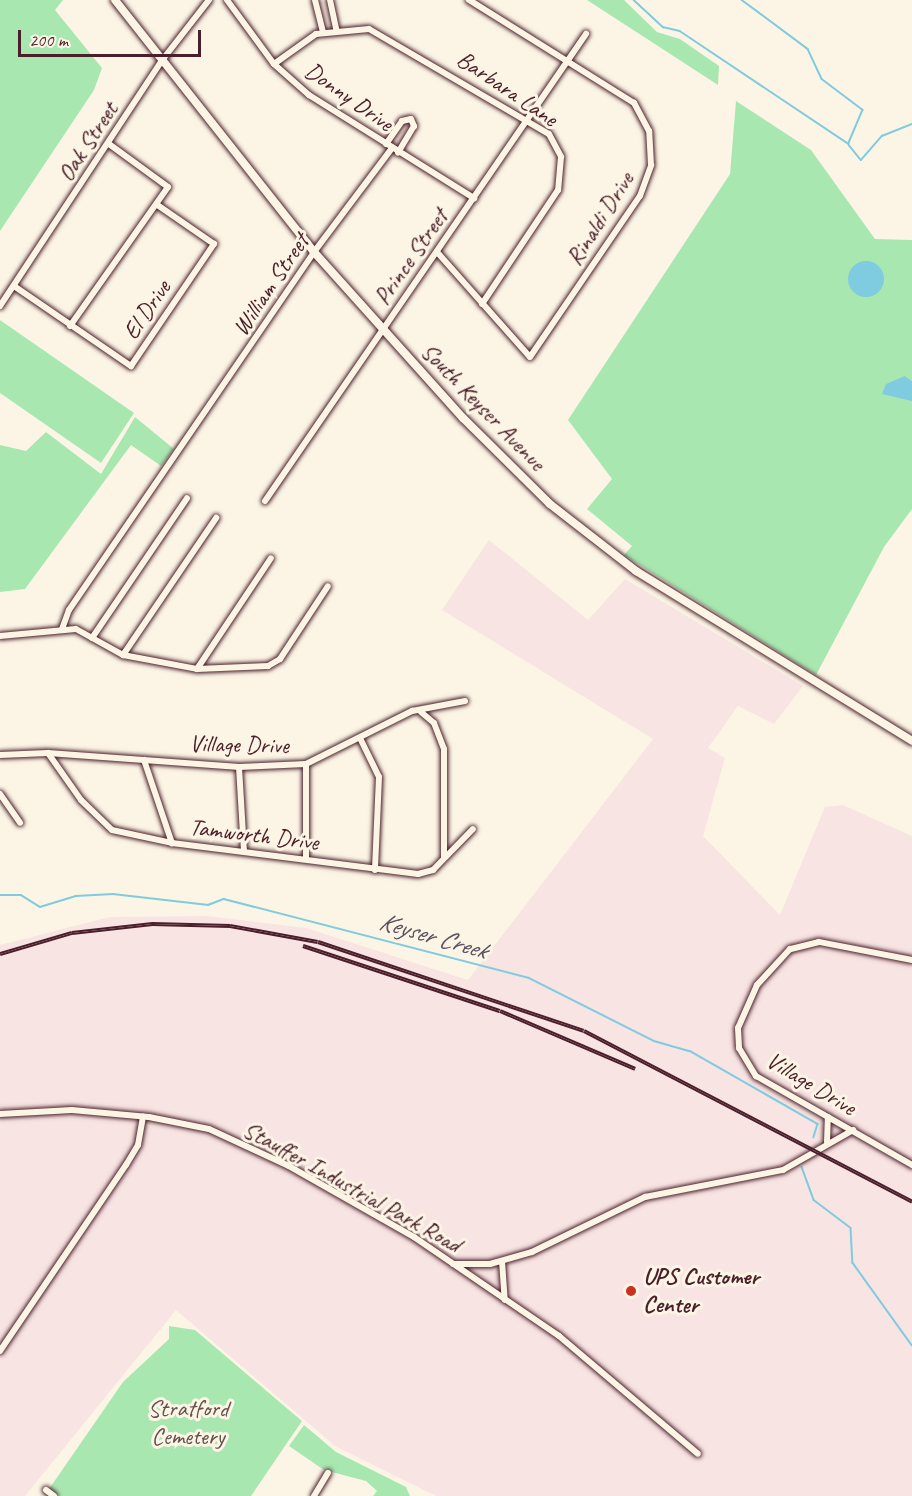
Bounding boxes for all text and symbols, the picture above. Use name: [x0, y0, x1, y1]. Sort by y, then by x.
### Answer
scale bar: [21, 18, 204, 56]
text: 200 m: [29, 29, 68, 51]
street label: Barbara Lane: [451, 45, 563, 133]
street label: Donny Drive: [299, 56, 399, 138]
street label: Oak Street: [52, 97, 124, 187]
street label: Rinaldi Drive: [560, 167, 640, 271]
street label: Prince Street: [368, 204, 454, 310]
street label: William Street: [227, 229, 315, 341]
street label: El Drive: [117, 275, 177, 345]
street label: South Keyser Avenue: [415, 337, 551, 477]
street label: Village Drive: [189, 730, 289, 760]
street label: Tamworth Drive: [188, 813, 320, 857]
water label: Keyser Creek: [376, 906, 490, 966]
street label: Village Drive: [761, 1046, 861, 1122]
street label: Stauffer Industrial Park Road: [238, 1115, 466, 1259]
place label: UPS Customer Center: [643, 1263, 758, 1319]
marker: UPS Customer Center: [624, 1284, 638, 1298]
park label: Stratford Cemetery: [148, 1395, 228, 1451]

